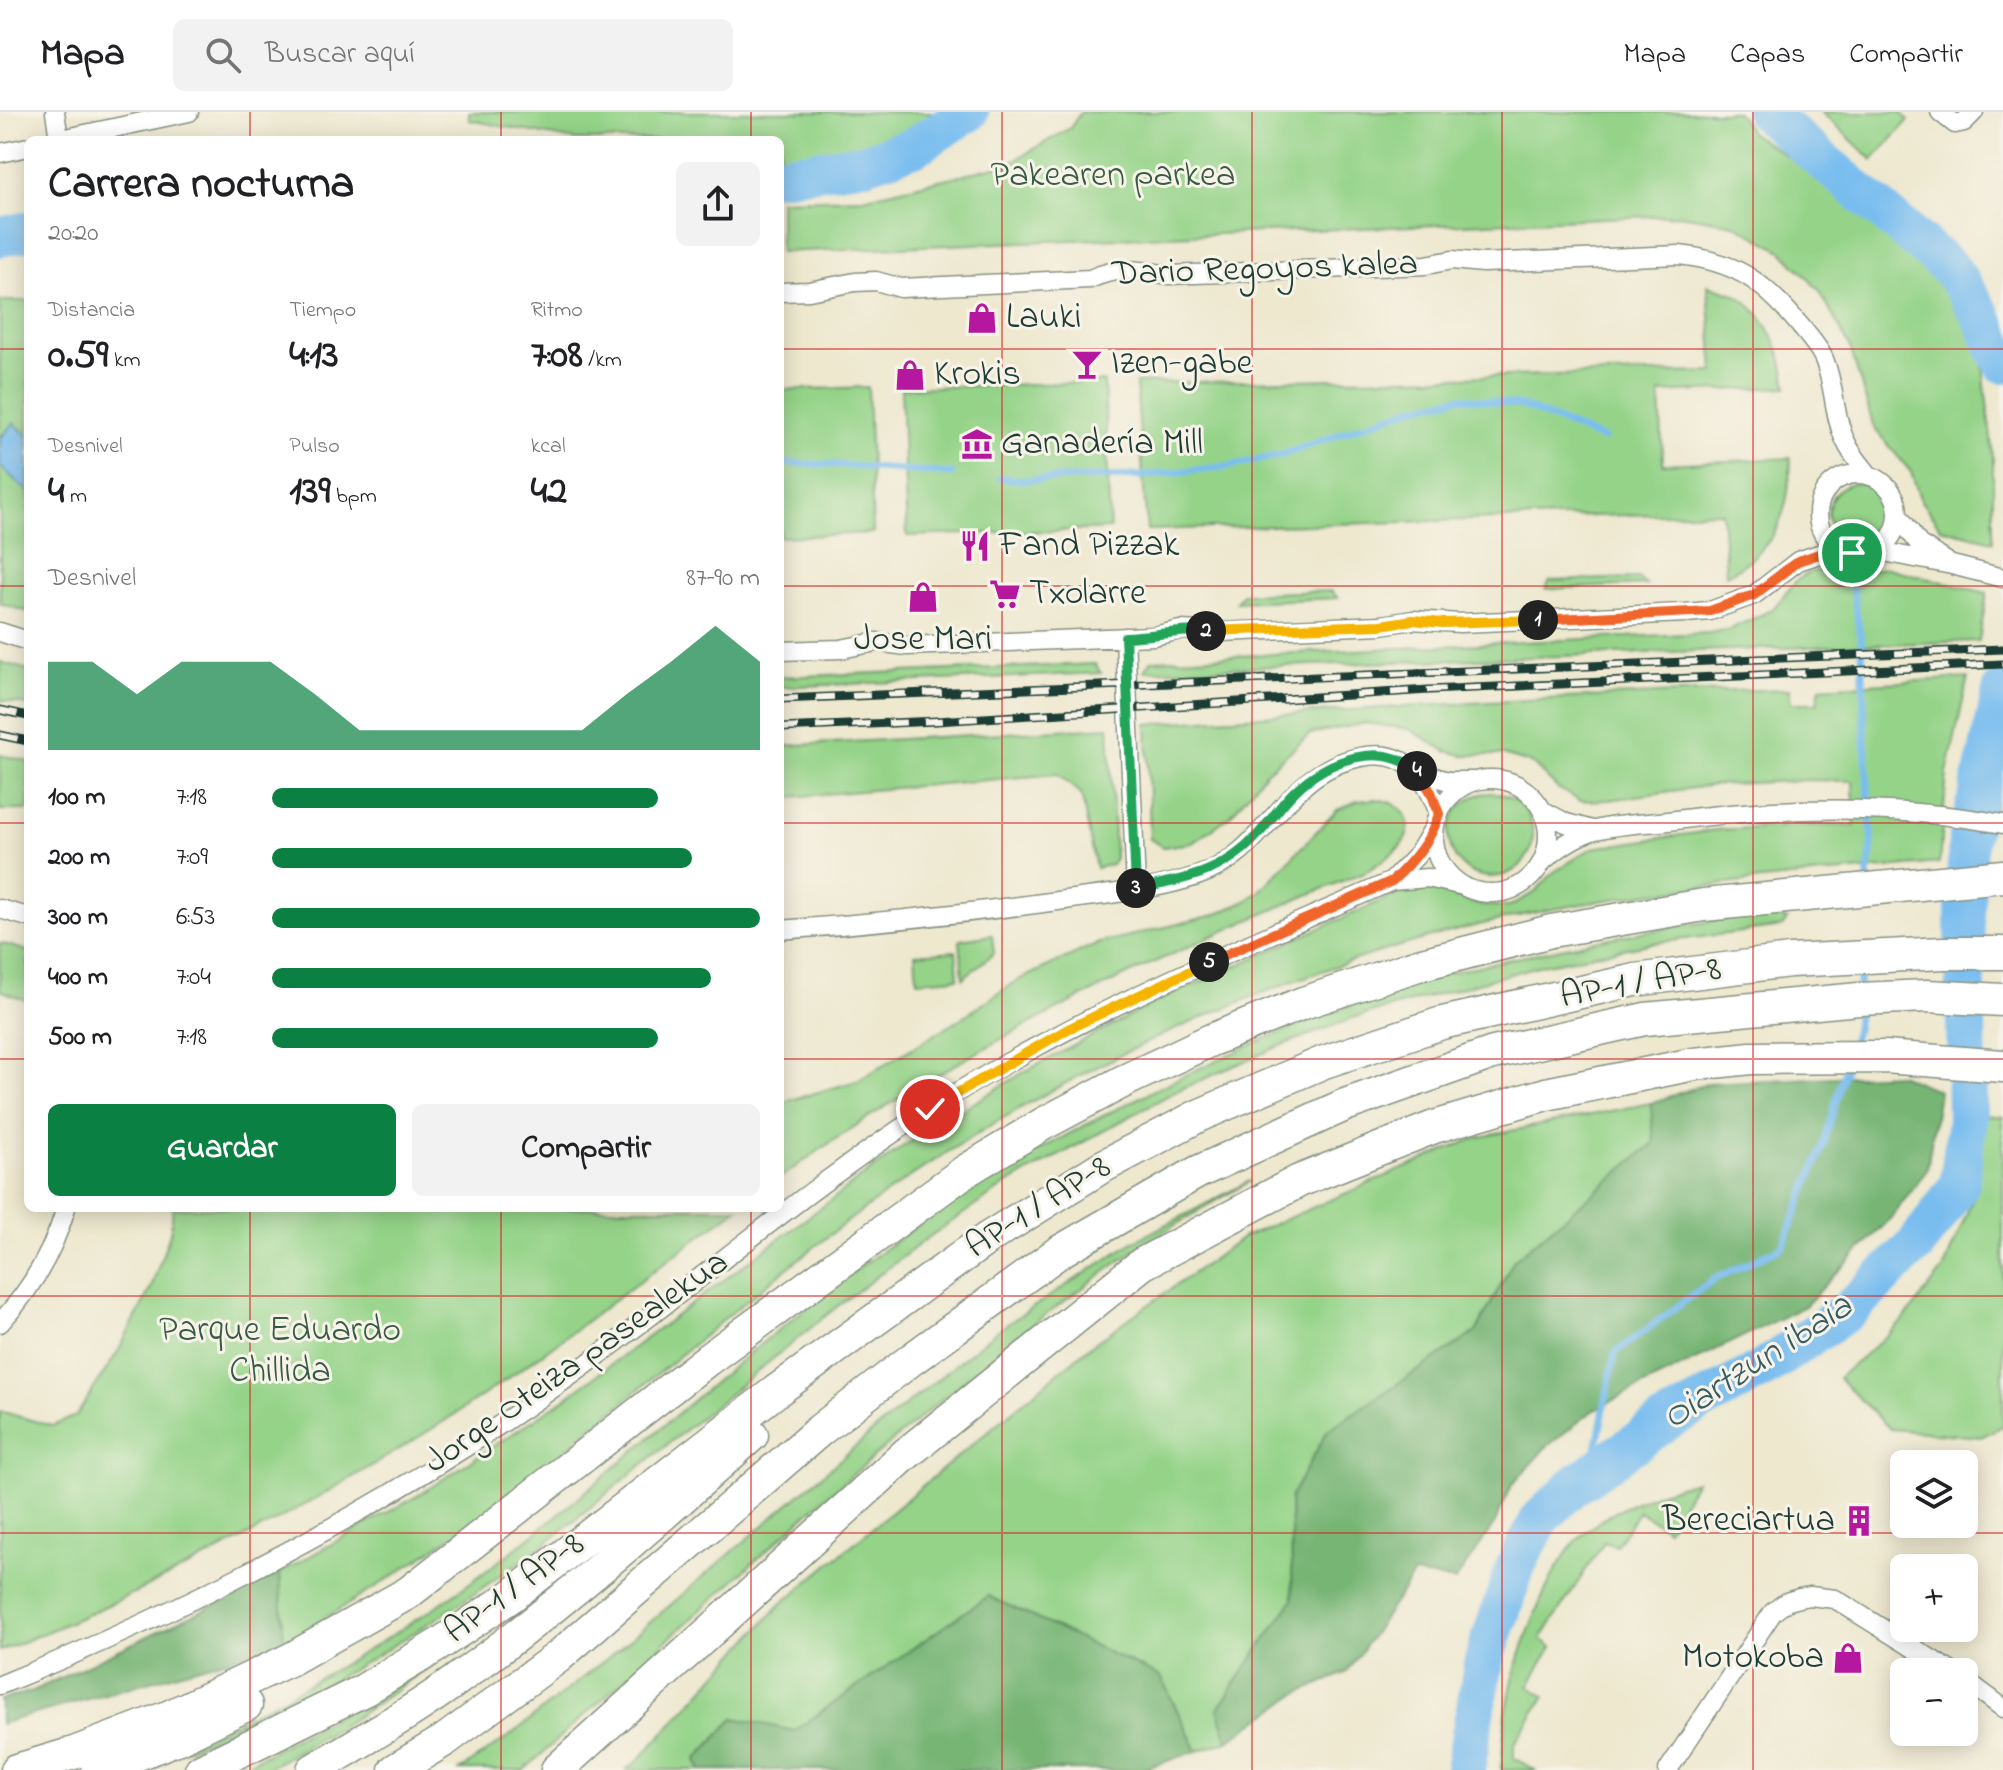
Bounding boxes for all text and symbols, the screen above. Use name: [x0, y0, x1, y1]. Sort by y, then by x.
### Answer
search box: [173, 19, 733, 91]
text: Mapa: [40, 27, 125, 83]
icon: search: [201, 33, 245, 77]
text: Buscar aquí: [265, 33, 415, 77]
text: Mapa: [1624, 35, 1686, 76]
text: Capas: [1730, 35, 1805, 76]
text: Compartir: [1849, 35, 1963, 76]
park label: Pakearen parkea: [990, 150, 1236, 203]
text: Carrera nocturna: [48, 153, 354, 217]
button: share: [676, 162, 760, 246]
text: 20:20: [48, 215, 99, 253]
street label: Dario Regoyos kalea: [1110, 238, 1419, 302]
place label: Lauki: [1006, 292, 1082, 345]
text: Distancia: [48, 295, 135, 327]
text: Tiempo: [289, 295, 356, 327]
text: Ritmo: [531, 295, 583, 327]
shop icon: Lauki: [965, 301, 999, 335]
text: 0.59: [48, 327, 108, 386]
text: 4:13: [289, 327, 338, 386]
text: 7:08: [531, 327, 583, 386]
place label: Izen-gabe: [1111, 338, 1254, 391]
text: km: [108, 345, 141, 377]
text: /km: [583, 345, 622, 377]
bar icon: Izen-gabe: [1070, 347, 1104, 381]
place label: Krokis: [934, 349, 1021, 402]
shop icon: Krokis: [893, 358, 927, 392]
place label: Ganadería Mill: [1001, 418, 1203, 471]
museum icon: Ganadería Mill: [960, 427, 994, 461]
text: Desnivel: [48, 431, 123, 463]
text: Pulso: [289, 431, 340, 463]
text: kcal: [531, 431, 566, 463]
text: 4: [48, 463, 64, 522]
text: 139: [289, 463, 331, 522]
text: 42: [531, 463, 567, 522]
text: m: [64, 481, 87, 513]
text: bpm: [331, 481, 377, 513]
pin: [1818, 519, 1886, 587]
place label: Fand Pizzak: [998, 520, 1180, 573]
restaurant icon: Fand Pizzak: [958, 529, 992, 563]
icon: arrive: [1830, 531, 1874, 575]
text: Desnivel: [48, 560, 136, 598]
text: 87–90 m: [686, 560, 760, 598]
place label: Txolarre: [1029, 568, 1147, 621]
supermarket icon: Txolarre: [988, 577, 1022, 611]
shop icon: Jose Mari: [906, 580, 940, 614]
pin: 1: [1518, 600, 1558, 640]
text: 1: [1535, 604, 1542, 636]
pin: 2: [1186, 611, 1226, 651]
place label: Jose Mari: [854, 614, 992, 667]
text: 2: [1201, 615, 1211, 647]
pin: 4: [1397, 751, 1437, 791]
text: 4: [1412, 755, 1422, 787]
text: 100 m: [48, 779, 105, 817]
text: 7:18: [176, 779, 207, 817]
text: 200 m: [48, 839, 110, 877]
text: 7:09: [176, 839, 208, 877]
pin: 3: [1116, 868, 1156, 908]
text: 3: [1131, 872, 1141, 904]
text: 300 m: [48, 899, 108, 937]
text: 6:53: [176, 899, 215, 937]
pin: 5: [1189, 942, 1229, 982]
street label: AP-1 / AP-8: [1556, 944, 1726, 1024]
text: 5: [1203, 946, 1215, 978]
text: 400 m: [48, 959, 108, 997]
text: 7:04: [176, 959, 211, 997]
text: 500 m: [48, 1019, 112, 1057]
text: 7:18: [176, 1019, 207, 1057]
pin: [896, 1075, 964, 1143]
icon: check: [908, 1087, 952, 1131]
button: Guardar: [48, 1104, 396, 1196]
button: Compartir: [412, 1104, 760, 1196]
street label: AP-1 / AP-8: [956, 1142, 1122, 1274]
street label: Jorge Oteiza pasealekua: [414, 1238, 740, 1488]
water label: Oiartzun ibaia: [1652, 1280, 1865, 1446]
park label: Parque Eduardo Chillida: [159, 1305, 401, 1399]
map controls: [1890, 1450, 1978, 1746]
button: layers: [1890, 1450, 1978, 1538]
place label: Bereciartua: [1661, 1495, 1835, 1548]
building icon: Bereciartua: [1842, 1504, 1876, 1538]
street label: AP-1 / AP-8: [434, 1520, 596, 1658]
button: +: [1890, 1554, 1978, 1642]
place label: Motokoba: [1682, 1632, 1824, 1685]
shop icon: Motokoba: [1831, 1641, 1865, 1675]
button: −: [1890, 1658, 1978, 1746]

